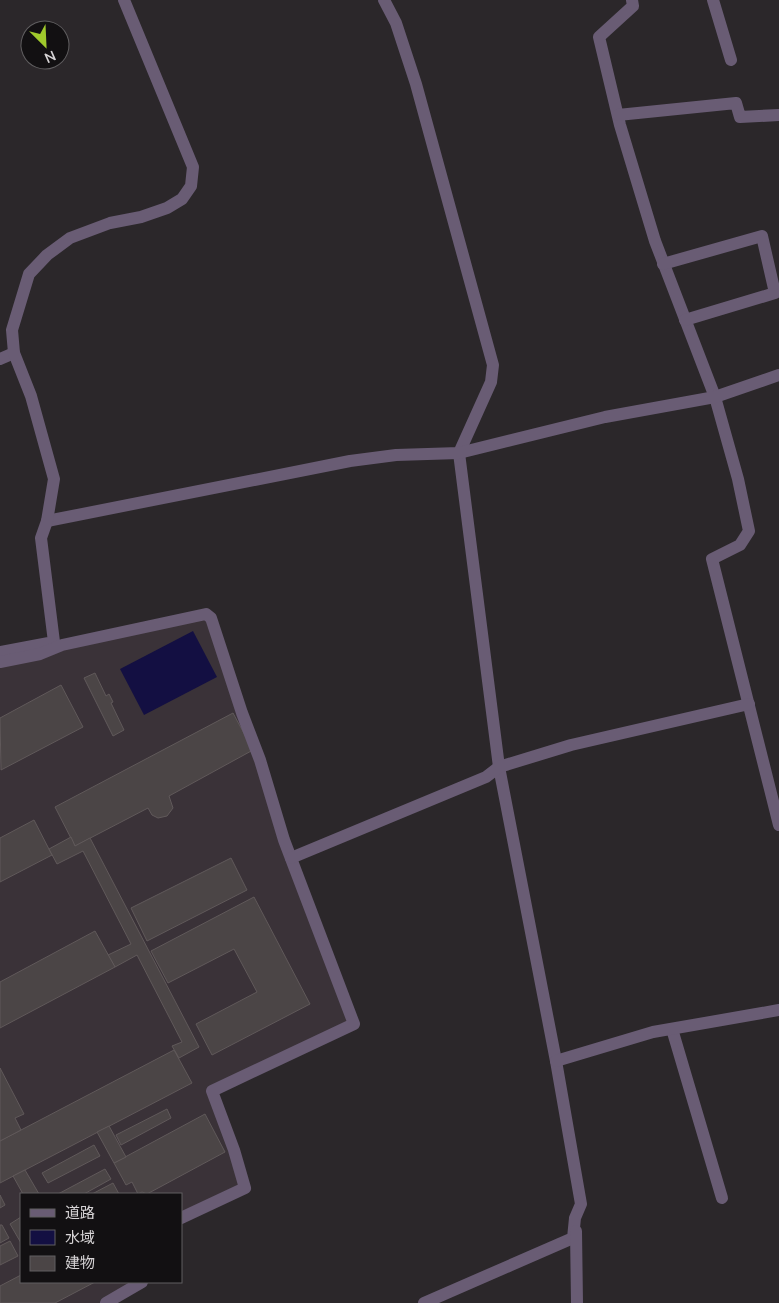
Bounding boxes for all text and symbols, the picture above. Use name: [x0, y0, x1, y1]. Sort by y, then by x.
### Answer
north arrow: [20, 20, 70, 70]
text: N: [42, 47, 59, 67]
legend: [20, 1193, 182, 1283]
text: 道路: [65, 1203, 95, 1222]
text: 水域: [65, 1228, 95, 1247]
text: 建物: [65, 1253, 95, 1272]

